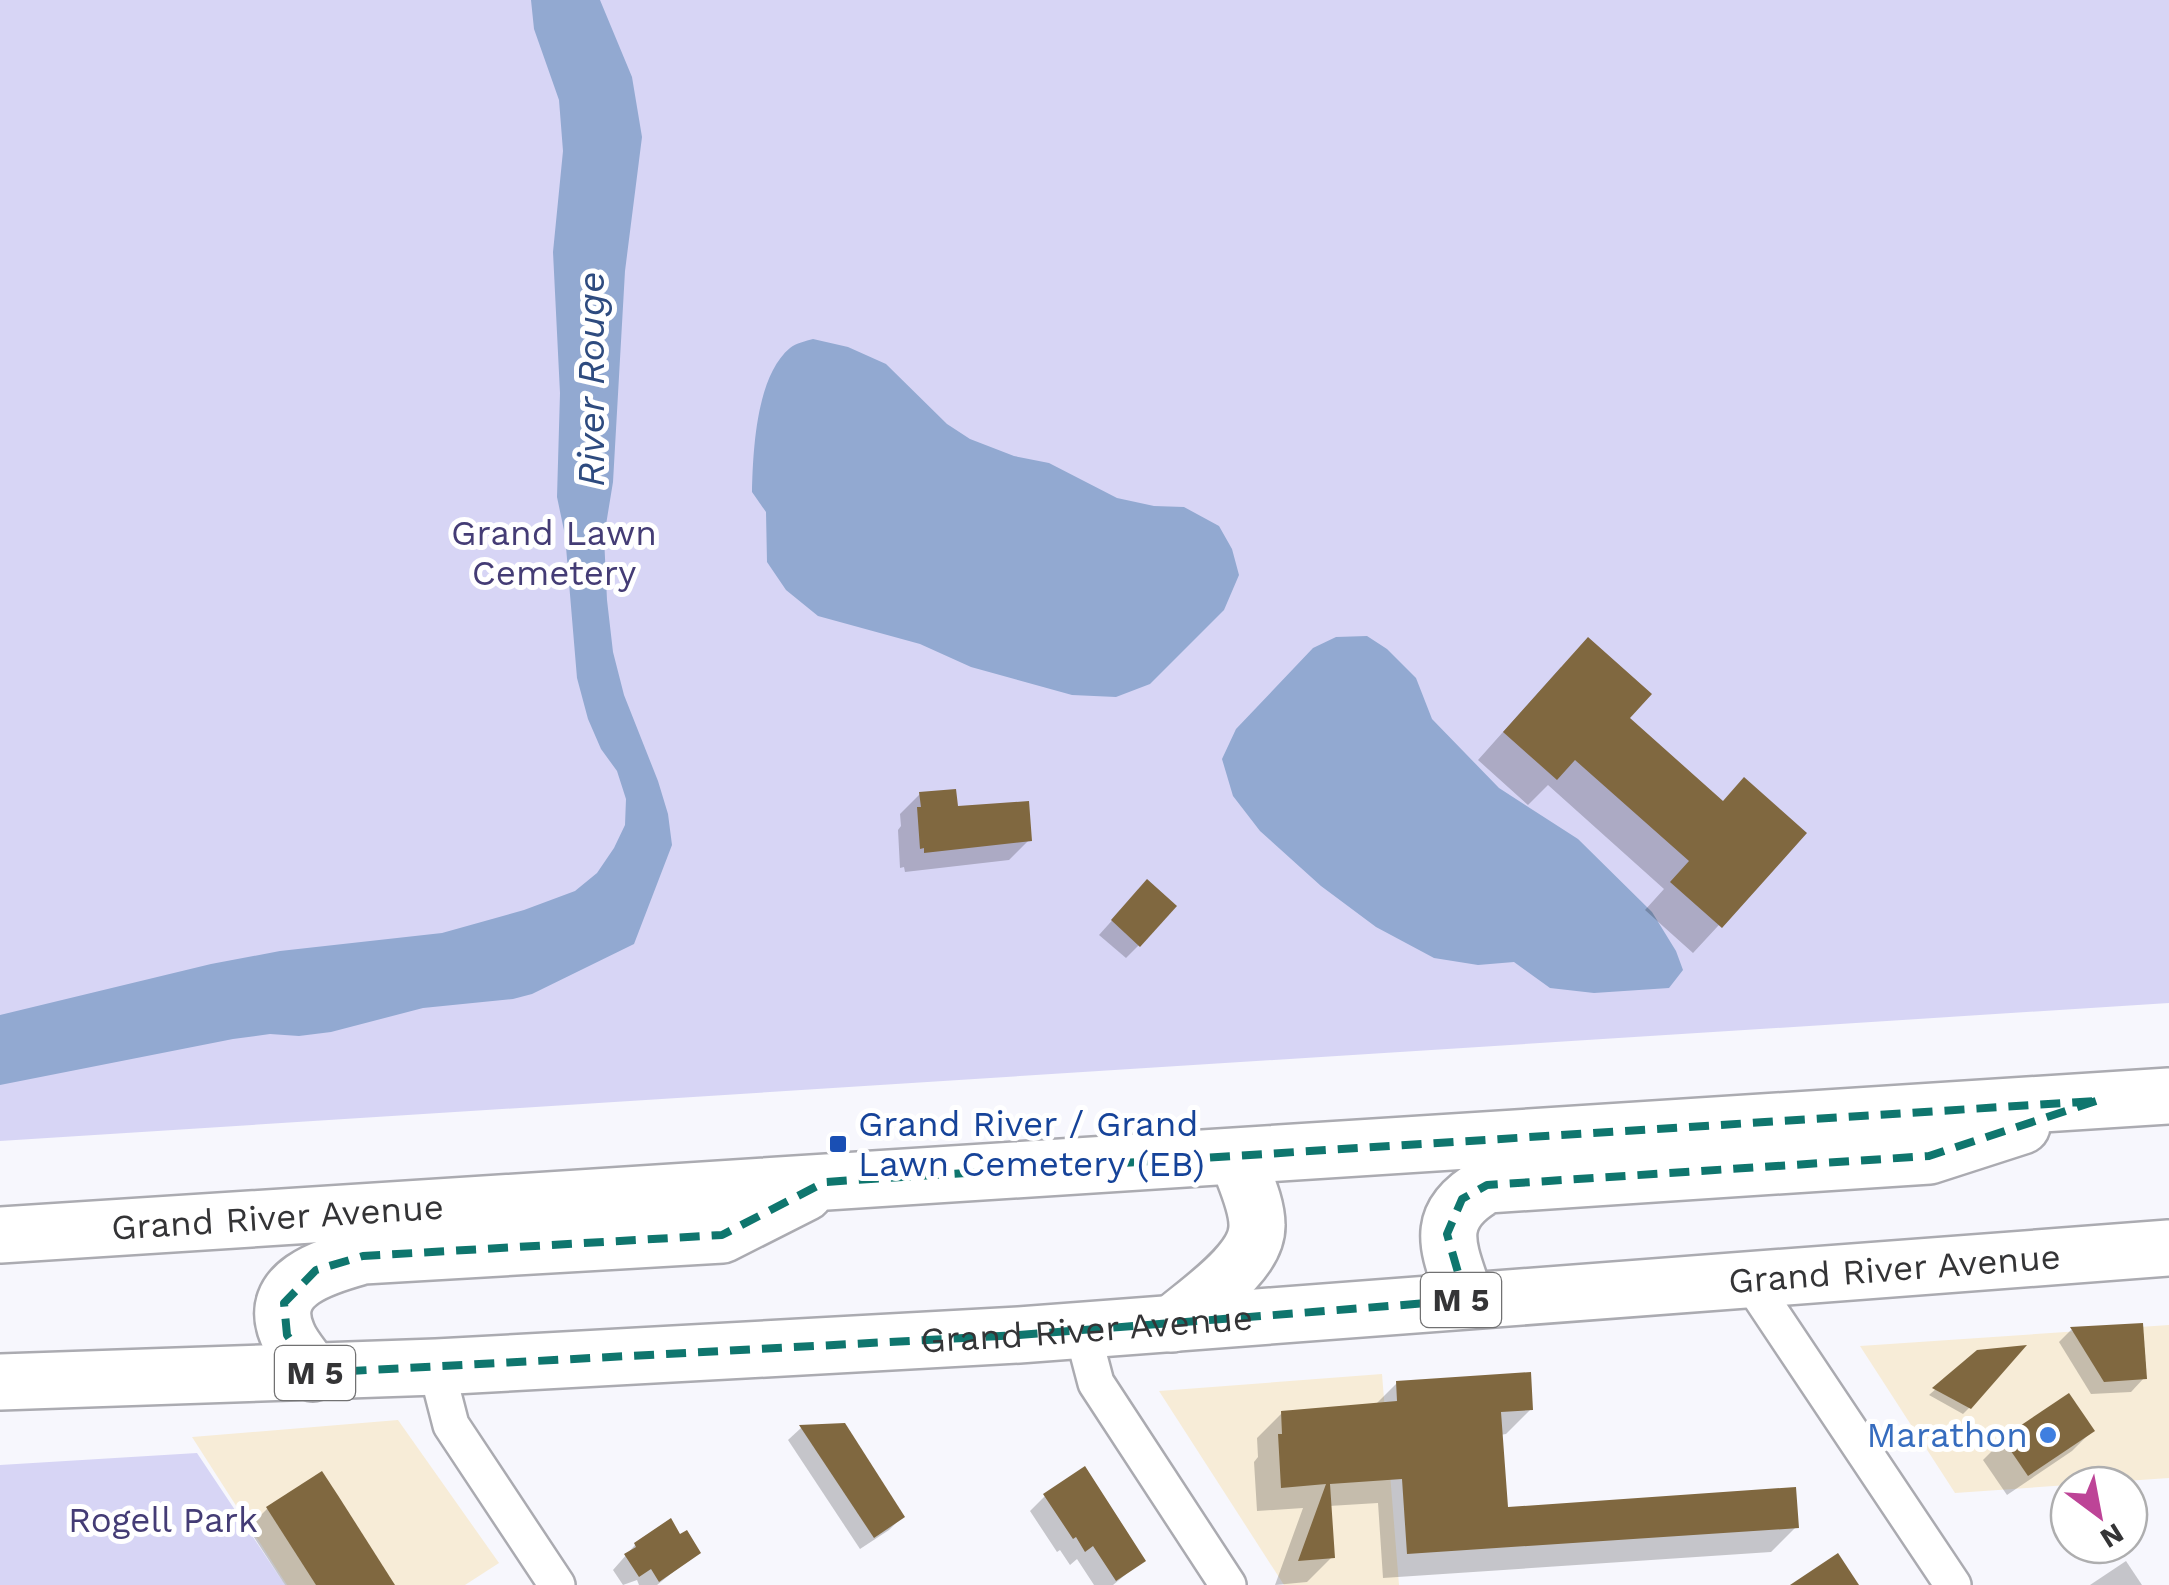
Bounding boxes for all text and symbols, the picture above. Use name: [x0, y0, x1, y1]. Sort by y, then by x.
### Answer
water label: River Rouge: [569, 271, 613, 487]
park label: Grand Lawn Cemetery: [451, 512, 657, 594]
place label: Grand River / Grand Lawn Cemetery (EB): [858, 1103, 1205, 1185]
marker: Grand River / Grand Lawn Cemetery (EB): [827, 1133, 849, 1155]
street label: Grand River Avenue: [110, 1186, 445, 1249]
street label: Grand River Avenue: [1727, 1235, 2062, 1302]
road number: M 5: [1421, 1273, 1501, 1327]
street label: Grand River Avenue: [919, 1296, 1254, 1361]
road number: M 5: [275, 1346, 355, 1400]
place label: Marathon: [1867, 1414, 2028, 1456]
marker: Marathon: [2037, 1424, 2059, 1446]
north arrow: [2049, 1465, 2149, 1565]
park label: Rogell Park: [68, 1499, 258, 1541]
text: N: [2094, 1516, 2130, 1555]

